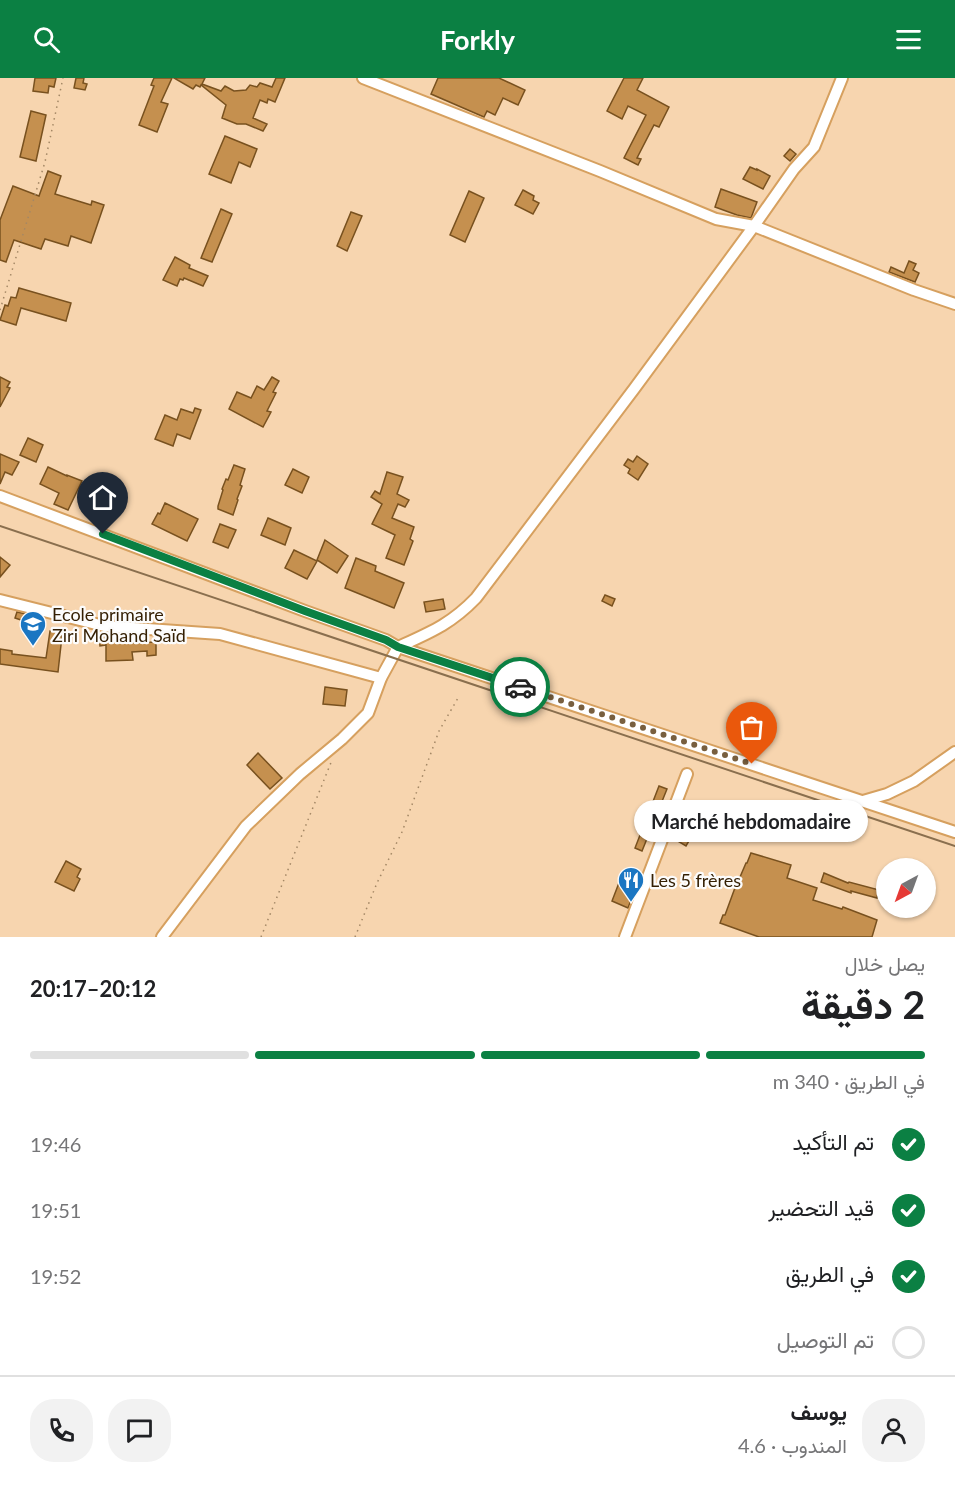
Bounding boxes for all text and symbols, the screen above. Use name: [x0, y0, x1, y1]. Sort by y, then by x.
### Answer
icon: search: [30, 23, 63, 56]
text: Forkly: [440, 23, 515, 56]
icon: menu: [892, 23, 925, 56]
pin: [77, 472, 128, 534]
icon: home: [86, 481, 119, 514]
place label: Ecole primaire Ziri Mohand Saïd: [52, 603, 186, 646]
school or university icon: Ecole primaire Ziri Mohand Saïd: [18, 609, 48, 647]
courier: [490, 657, 550, 717]
icon: car: [504, 671, 537, 704]
pin: [726, 702, 777, 764]
icon: bag: [735, 711, 768, 744]
callout: Marché hebdomadaire: [635, 800, 869, 842]
text: Marché hebdomadaire: [651, 809, 851, 833]
north arrow: [876, 858, 936, 918]
map controls: [876, 858, 936, 918]
restaurant icon: Les 5 frères: [616, 865, 646, 903]
place label: Les 5 frères: [650, 869, 741, 891]
text: يصل خلال: [845, 951, 925, 975]
text: 20:12–20:17: [30, 975, 156, 1002]
text: 2 دقيقة: [801, 981, 925, 1027]
text: في الطريق · 340 m: [773, 1069, 925, 1093]
text: تم التأكيد: [793, 1128, 874, 1155]
icon: check: [892, 1128, 925, 1161]
text: 19:46: [30, 1132, 81, 1156]
text: قيد التحضير: [768, 1194, 874, 1221]
icon: check: [892, 1194, 925, 1227]
text: 19:51: [30, 1198, 81, 1222]
text: في الطريق: [785, 1260, 874, 1287]
icon: check: [892, 1260, 925, 1293]
text: 19:52: [30, 1264, 81, 1288]
text: تم التوصيل: [777, 1326, 874, 1353]
text: يوسف: [791, 1398, 847, 1425]
button: phone: [30, 1399, 93, 1462]
button: chat: [108, 1399, 171, 1462]
button: person: [862, 1399, 925, 1462]
text: المندوب · 4.6: [738, 1433, 847, 1457]

